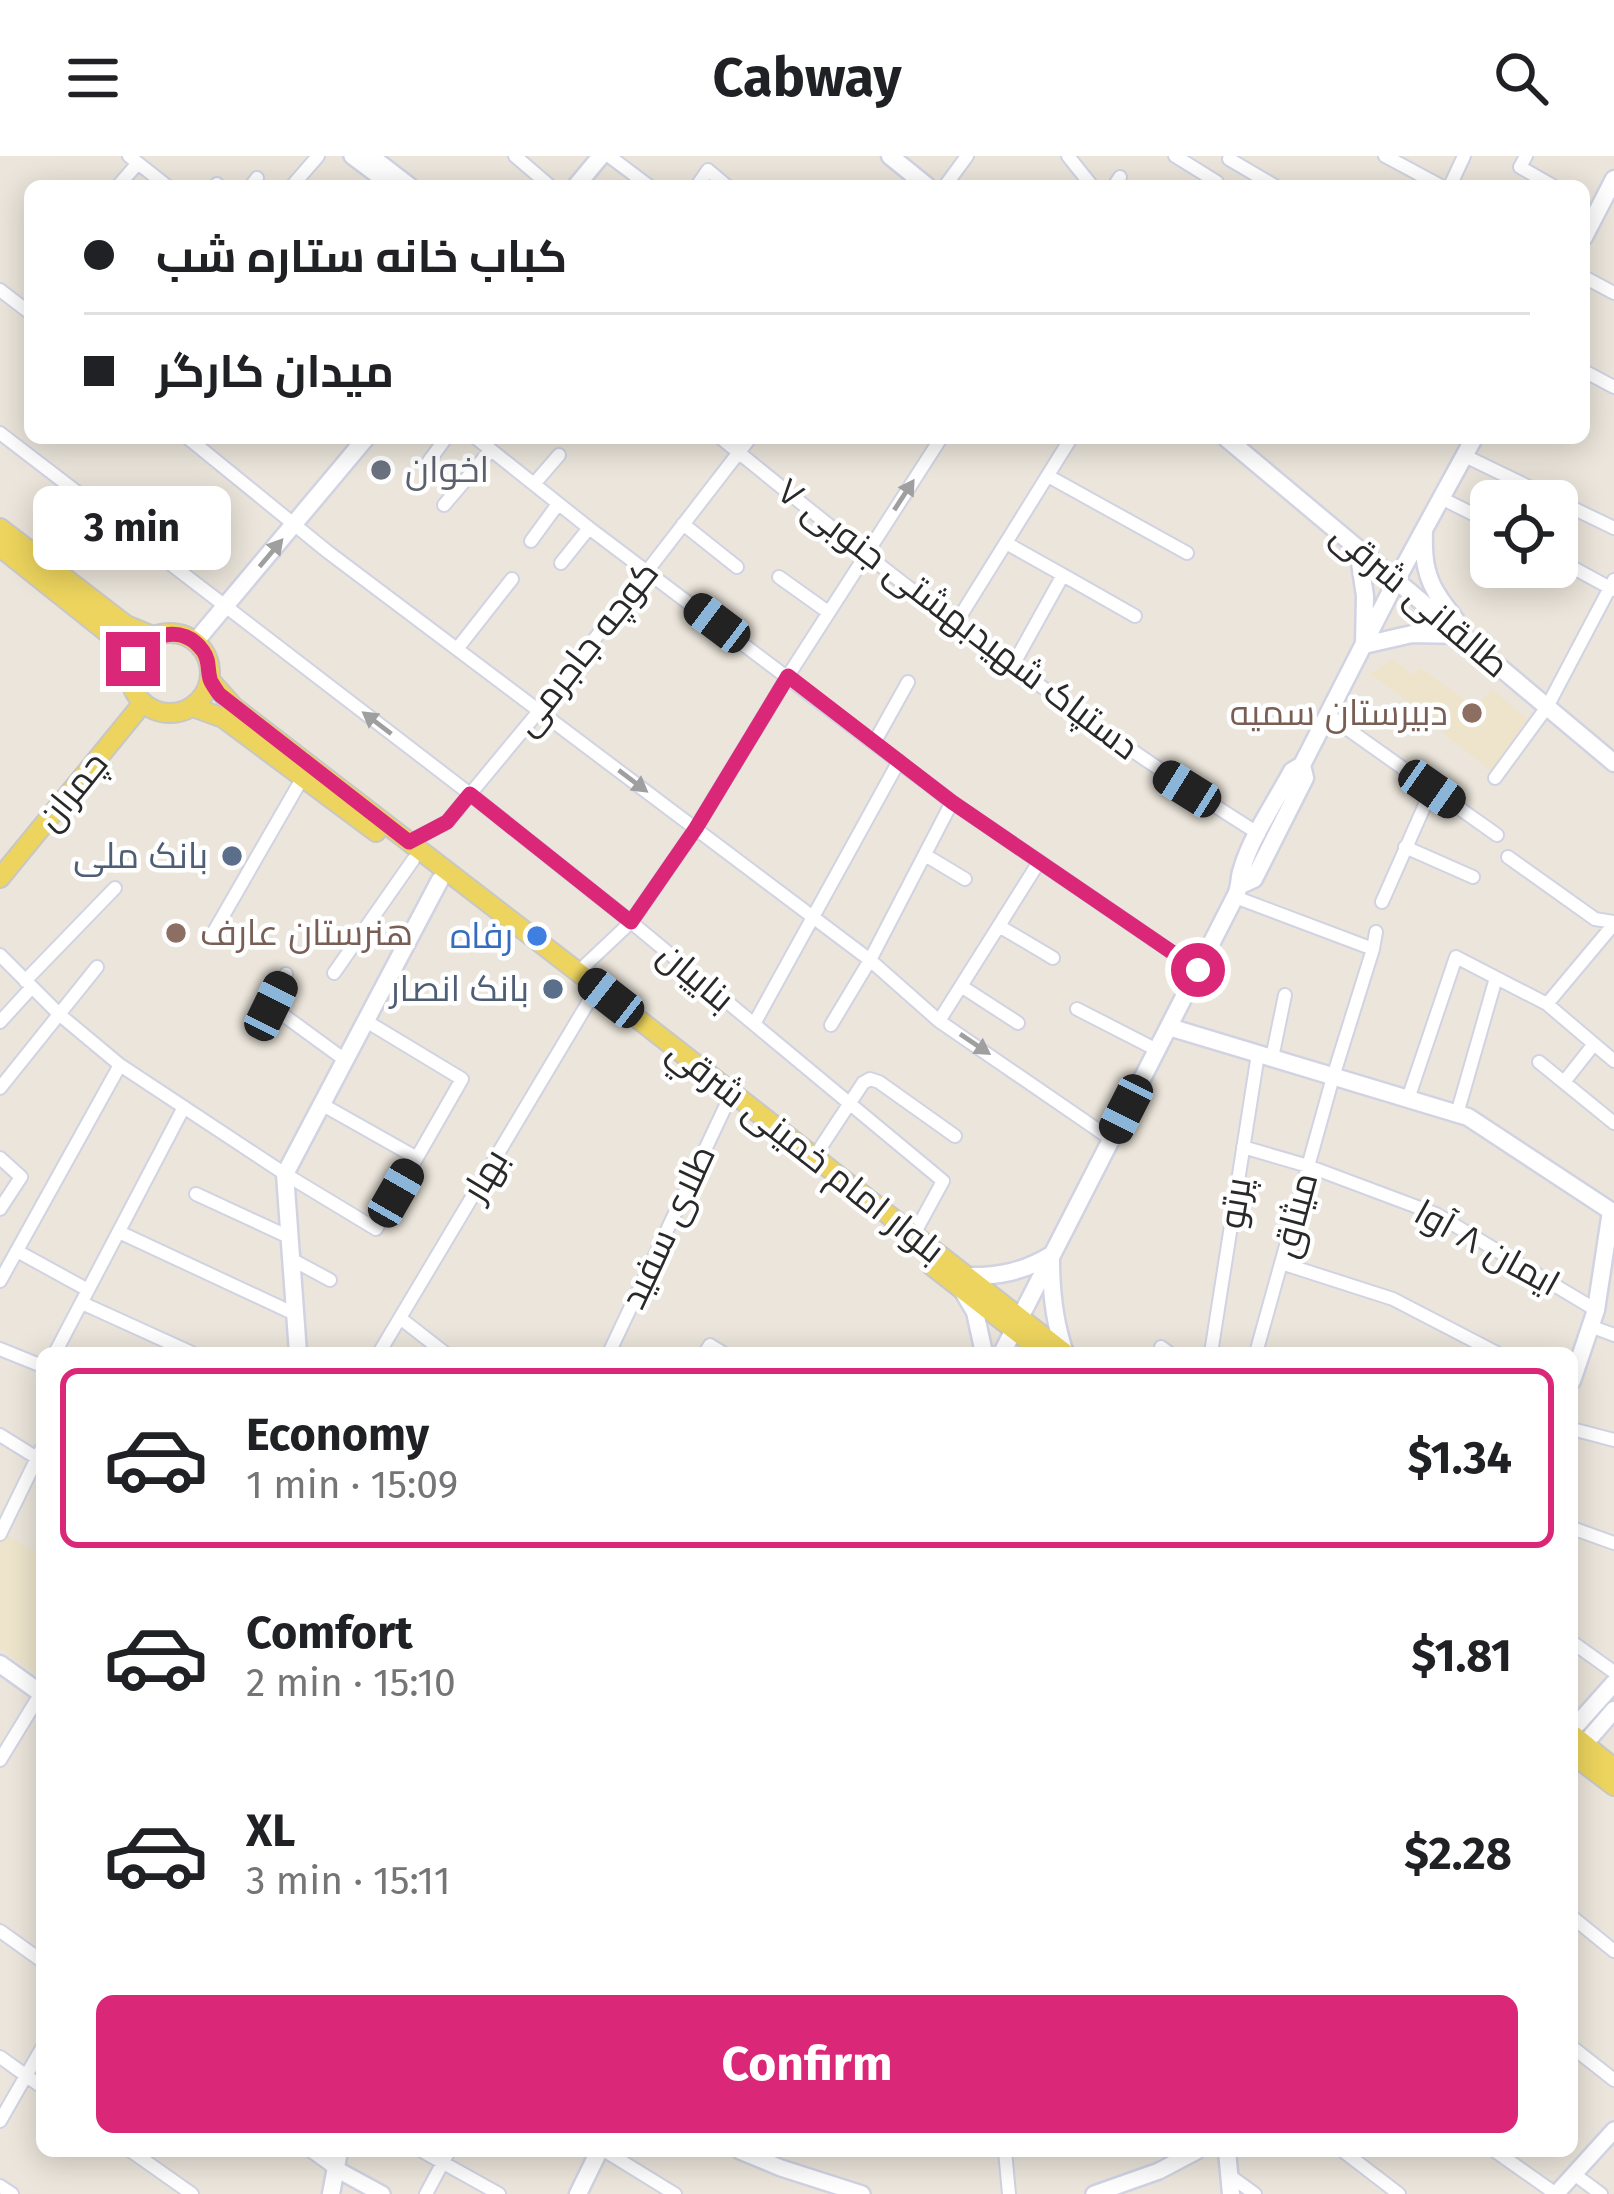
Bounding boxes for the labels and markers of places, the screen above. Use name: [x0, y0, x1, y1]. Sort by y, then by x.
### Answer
place label: اخوان: [405, 448, 489, 492]
marker: اخوان: [368, 457, 394, 483]
place label: دبیرستان سمیه: [1230, 691, 1448, 735]
marker: دبیرستان سمیه: [1459, 700, 1485, 726]
place label: بانک ملی: [73, 834, 208, 878]
marker: بانک ملی: [219, 843, 245, 869]
place label: هنرستان عارف: [200, 911, 413, 955]
place label: رفاه: [450, 914, 513, 958]
marker: هنرستان عارف: [163, 920, 189, 946]
marker: رفاه: [524, 923, 550, 949]
place label: بانک انصار: [388, 967, 529, 1011]
marker: بانک انصار: [540, 976, 566, 1002]

